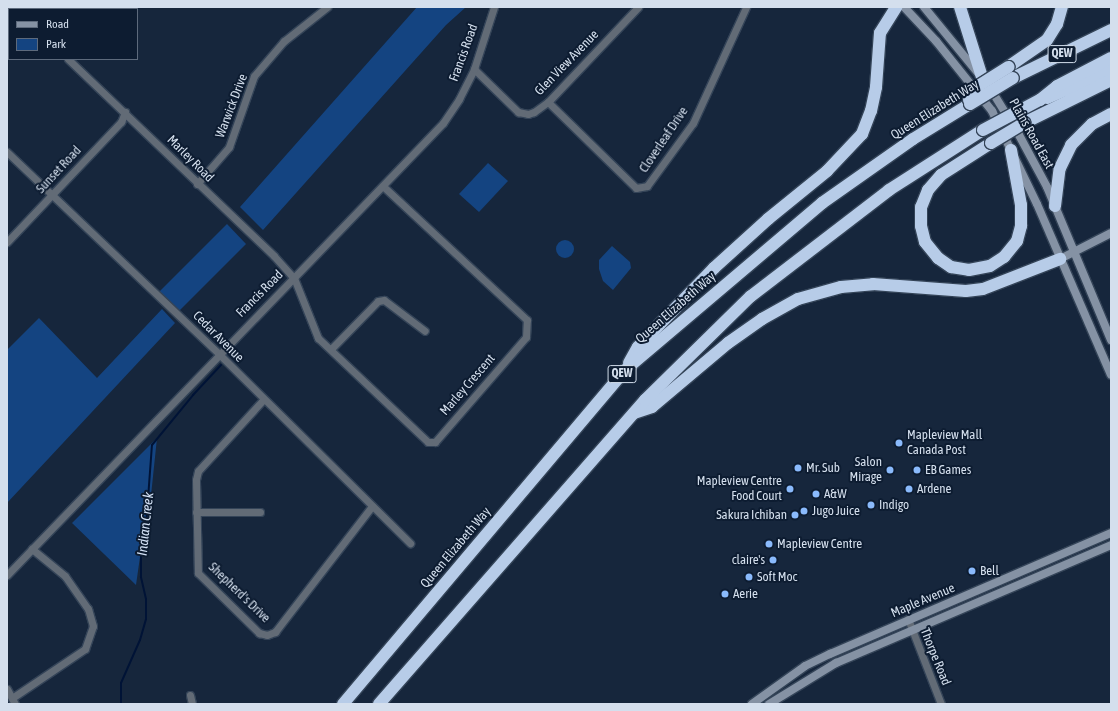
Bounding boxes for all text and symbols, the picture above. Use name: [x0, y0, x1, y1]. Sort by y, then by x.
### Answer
legend: [8, 8, 138, 60]
text: Road: [46, 17, 69, 31]
street label: Francis Road: [446, 22, 482, 84]
street label: Glen View Avenue: [532, 27, 602, 99]
text: Park: [46, 37, 66, 51]
road number: QEW: [1047, 44, 1077, 64]
street label: Warwick Drive: [213, 72, 251, 140]
street label: Queen Elizabeth Way: [888, 77, 982, 143]
street label: Plains Road East: [1005, 96, 1057, 172]
street label: Cloverleaf Drive: [636, 104, 692, 176]
street label: Marley Road: [163, 132, 217, 186]
street label: Sunset Road: [33, 143, 85, 197]
street label: Francis Road: [233, 267, 287, 321]
street label: Queen Elizabeth Way: [633, 269, 719, 347]
street label: Cedar Avenue: [189, 308, 247, 366]
street label: Marley Crescent: [437, 351, 499, 419]
road number: QEW: [607, 364, 637, 384]
place label: Mapleview Mall Canada Post: [907, 428, 982, 459]
marker: Mapleview Mall Canada Post: [894, 438, 904, 448]
place label: Salon Mirage: [849, 455, 882, 486]
place label: Mr. Sub: [806, 460, 840, 476]
place label: EB Games: [925, 462, 971, 478]
marker: Mr. Sub: [793, 463, 803, 473]
marker: Salon Mirage: [885, 465, 895, 475]
marker: EB Games: [912, 465, 922, 475]
place label: Mapleview Centre Food Court: [697, 474, 782, 505]
place label: Ardene: [917, 481, 951, 497]
marker: Mapleview Centre Food Court: [785, 484, 795, 494]
marker: Ardene: [904, 484, 914, 494]
place label: A&W: [824, 486, 847, 502]
marker: A&W: [811, 489, 821, 499]
water label: Indian Creek: [133, 491, 157, 557]
place label: Indigo: [879, 497, 909, 513]
marker: Indigo: [866, 500, 876, 510]
place label: Jugo Juice: [812, 503, 860, 519]
street label: Queen Elizabeth Way: [418, 504, 494, 592]
marker: Jugo Juice: [799, 506, 809, 516]
place label: Sakura Ichiban: [716, 507, 787, 523]
marker: Sakura Ichiban: [790, 510, 800, 520]
place label: Mapleview Centre: [777, 536, 862, 552]
marker: Mapleview Centre: [764, 539, 774, 549]
place label: claire's: [732, 552, 765, 568]
marker: claire's: [768, 555, 778, 565]
street label: Shepherd's Drive: [205, 560, 273, 626]
place label: Bell: [980, 563, 999, 579]
marker: Bell: [967, 566, 977, 576]
place label: Soft Moc: [757, 569, 797, 585]
marker: Soft Moc: [744, 572, 754, 582]
street label: Maple Avenue: [889, 581, 957, 621]
place label: Aerie: [733, 586, 758, 602]
marker: Aerie: [720, 589, 730, 599]
street label: Thorpe Road: [916, 626, 954, 688]

